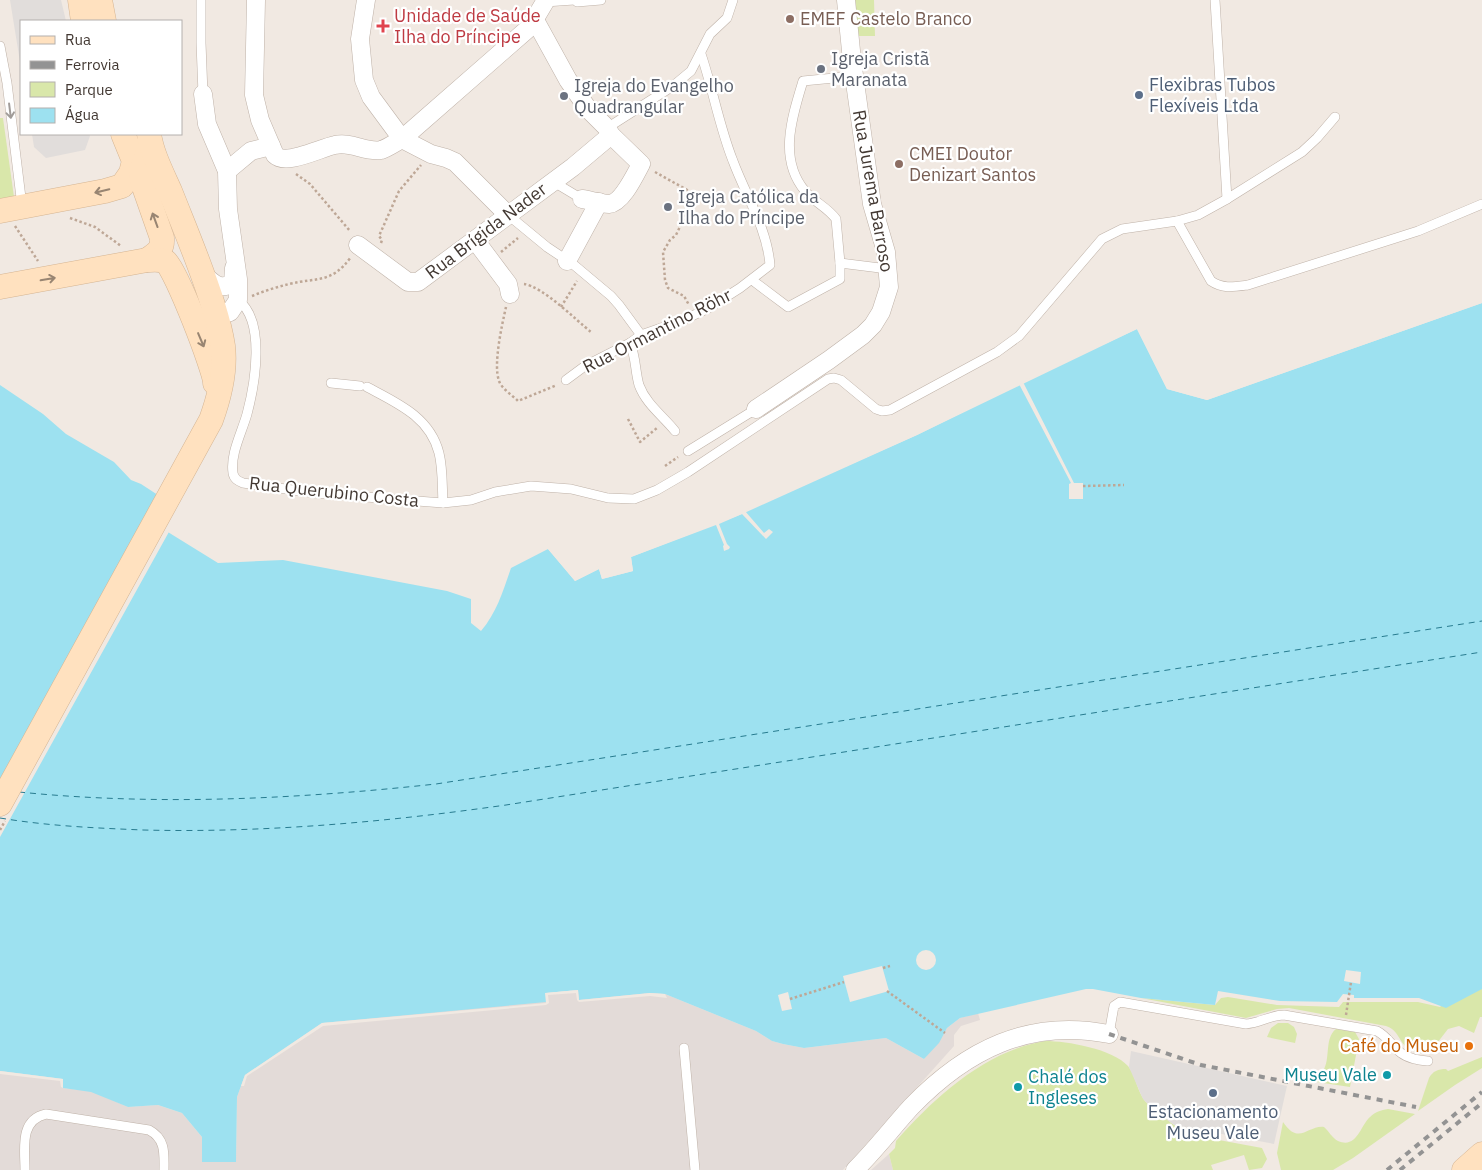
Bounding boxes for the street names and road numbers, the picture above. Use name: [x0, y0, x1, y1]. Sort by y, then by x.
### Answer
street label: Rua Jurema Barroso: [848, 108, 899, 274]
street label: Rua Brígida Nader: [420, 177, 551, 284]
street label: Rua Ormantino Röhr: [578, 283, 735, 378]
street label: Rua Querubino Costa: [248, 471, 420, 512]

